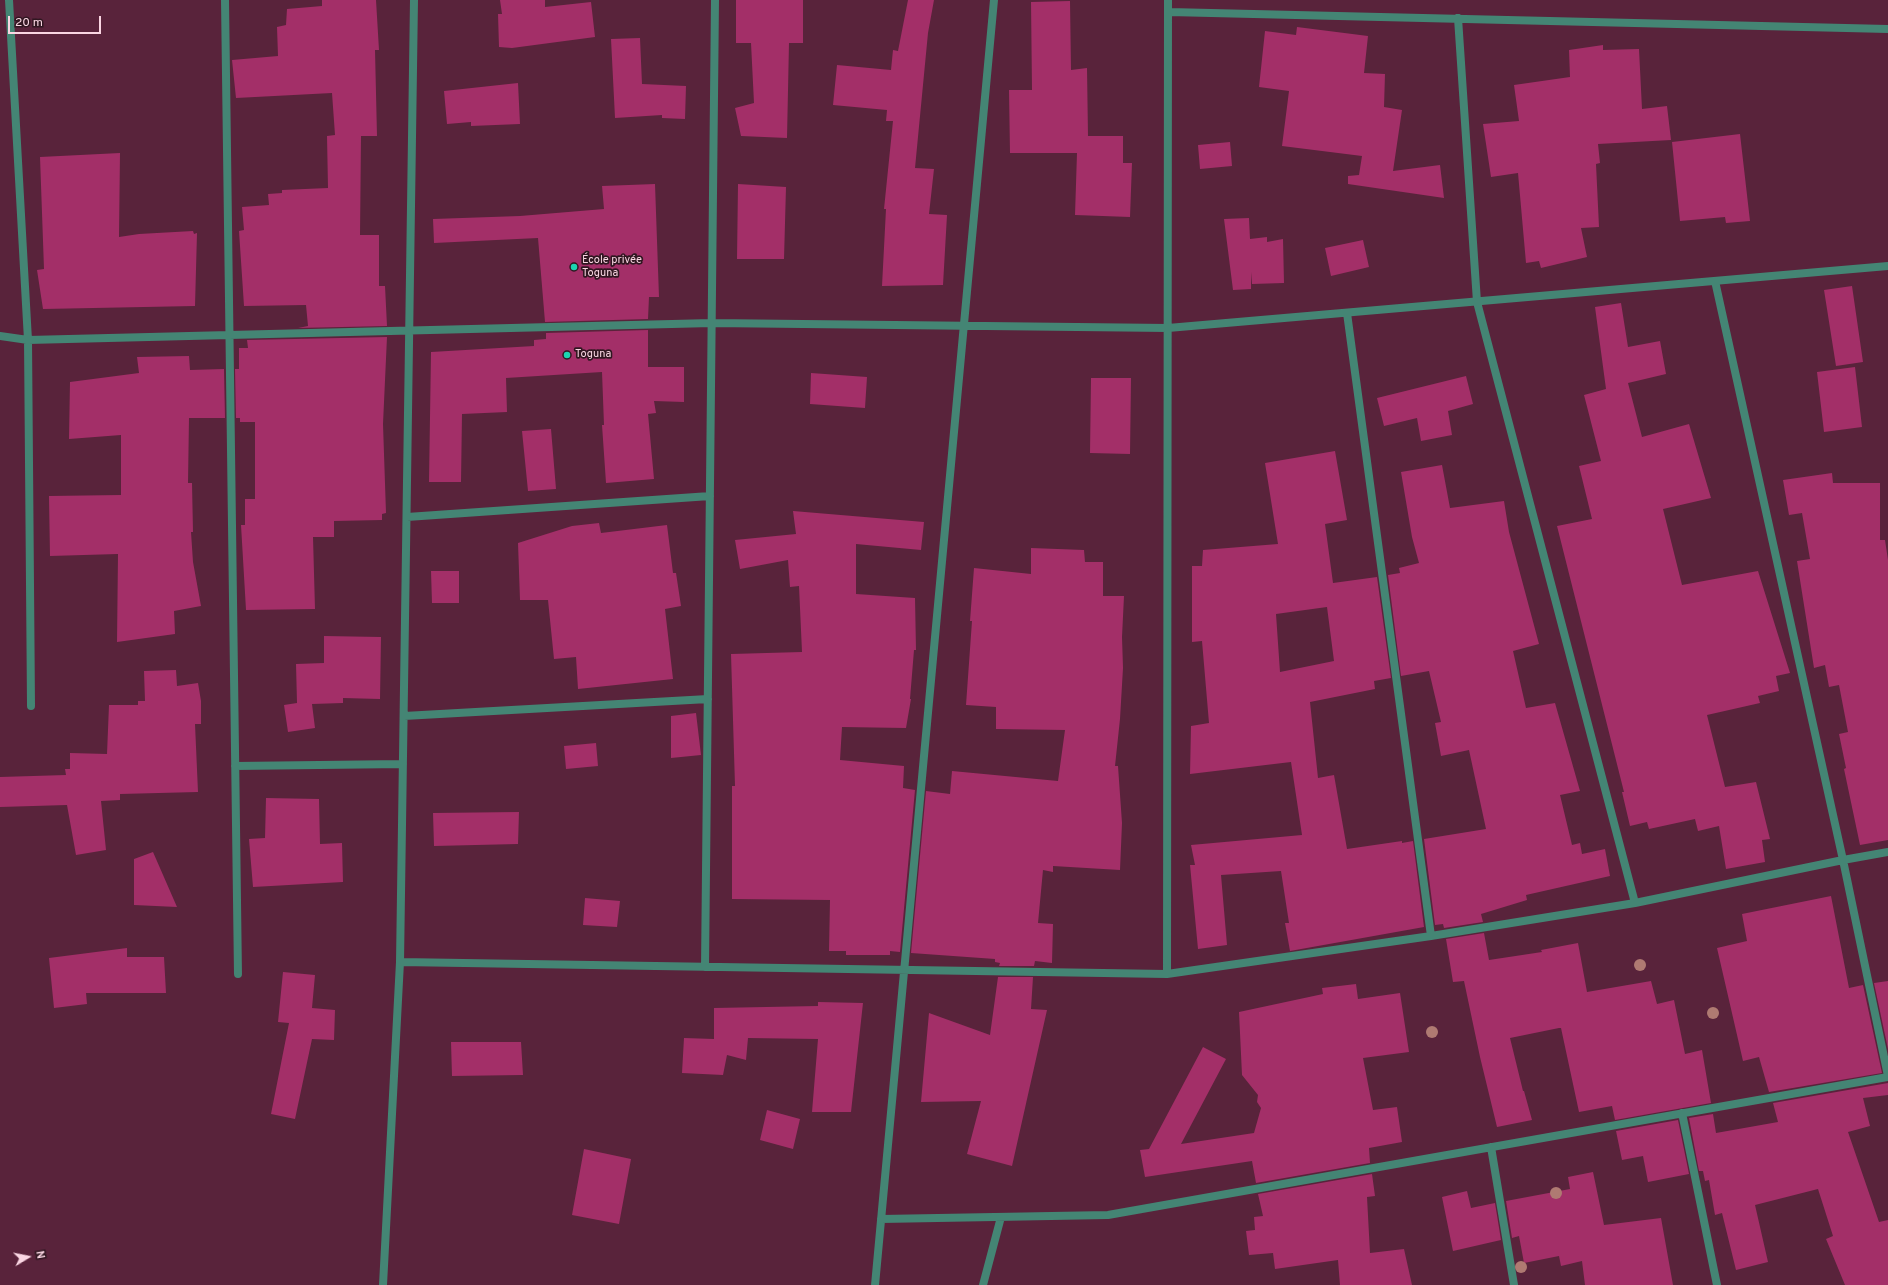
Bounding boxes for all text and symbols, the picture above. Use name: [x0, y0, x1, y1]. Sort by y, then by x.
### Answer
scale bar: [10, 8, 103, 34]
text: 20 m: [15, 15, 43, 31]
place label: École privée Toguna: [582, 254, 642, 280]
marker: École privée Toguna: [569, 262, 579, 272]
place label: Toguna: [575, 348, 611, 362]
marker: Toguna: [562, 350, 572, 360]
north arrow: [8, 1237, 48, 1277]
text: N: [32, 1250, 47, 1260]

